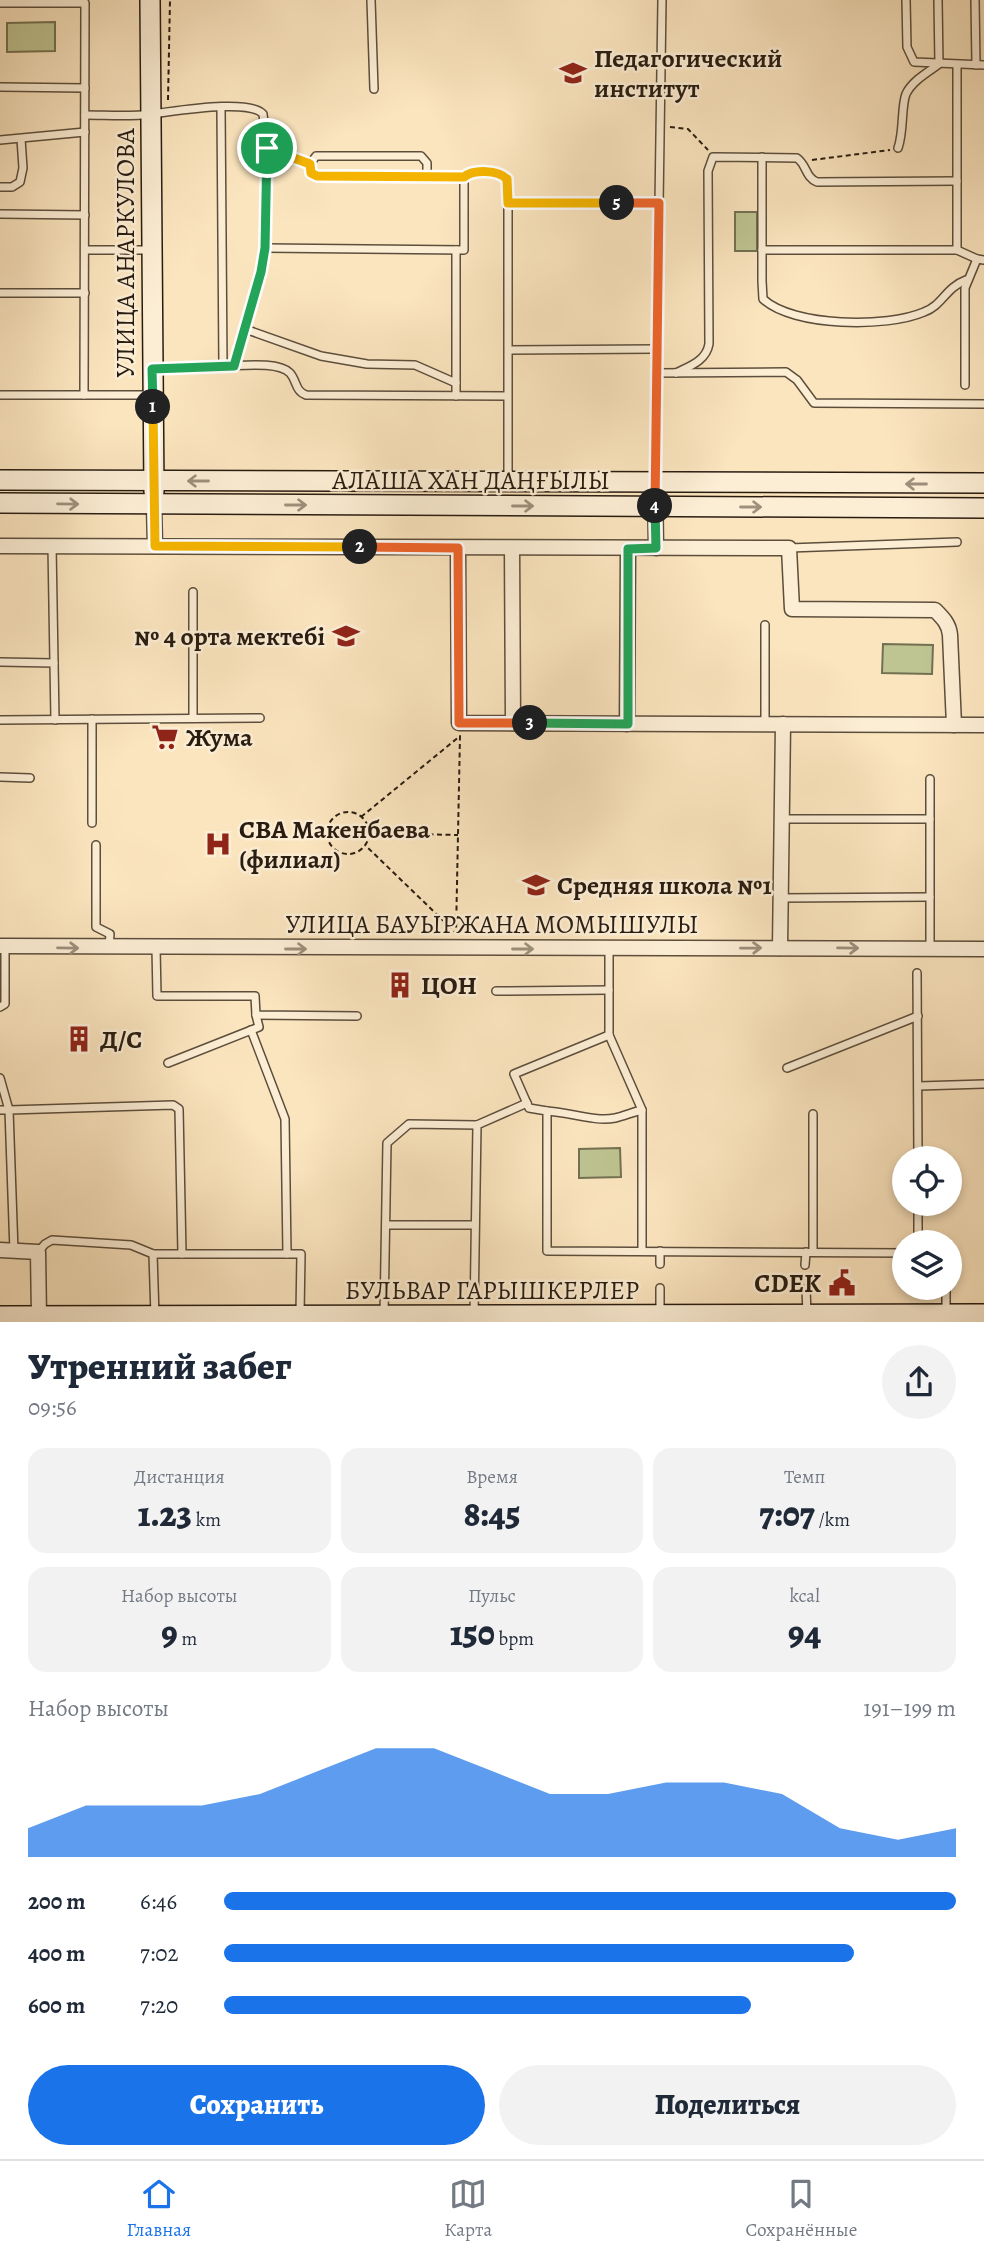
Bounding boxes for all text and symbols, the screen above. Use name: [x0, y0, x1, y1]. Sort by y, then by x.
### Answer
place label: Педагогический институт: [594, 41, 783, 106]
school or university icon: Педагогический институт: [558, 58, 588, 88]
pin: [237, 118, 297, 178]
street label: УЛИЦА АНАРКУЛОВА: [108, 127, 143, 378]
icon: arrive: [248, 129, 286, 167]
pin: 5: [600, 186, 634, 220]
text: 5: [612, 189, 621, 215]
pin: 1: [136, 390, 170, 424]
text: 1: [149, 393, 156, 419]
street label: АЛАША ХАН ДАҢҒЫЛЫ: [331, 463, 610, 498]
one-way arrow: [187, 474, 210, 488]
one-way arrow: [905, 477, 928, 491]
pin: 4: [638, 489, 672, 524]
text: 4: [650, 492, 659, 518]
one-way arrow: [56, 497, 79, 511]
one-way arrow: [284, 498, 307, 512]
one-way arrow: [511, 499, 534, 513]
one-way arrow: [739, 500, 762, 514]
pin: 2: [342, 530, 378, 564]
text: 2: [355, 533, 364, 559]
place label: № 4 орта мектебі: [134, 619, 325, 654]
school or university icon: № 4 орта мектебі: [331, 621, 361, 651]
pin: 3: [512, 706, 548, 740]
text: 3: [525, 709, 534, 735]
place label: Жума: [186, 720, 253, 755]
supermarket icon: Жума: [150, 722, 180, 752]
place label: СВА Макенбаева (филиал): [239, 812, 431, 877]
hospital icon: СВА Макенбаева (филиал): [203, 829, 233, 859]
place label: Средняя школа №1: [557, 868, 772, 903]
school or university icon: Средняя школа №1: [521, 870, 551, 900]
street label: УЛИЦА БАУЫРЖАНА МОМЫШУЛЫ: [286, 907, 698, 942]
one-way arrow: [56, 941, 79, 954]
one-way arrow: [739, 941, 762, 955]
one-way arrow: [284, 942, 307, 956]
one-way arrow: [511, 942, 534, 956]
one-way arrow: [837, 942, 860, 955]
place label: ЦОН: [421, 968, 477, 1003]
building icon: ЦОН: [385, 970, 415, 1000]
place label: Д/С: [100, 1022, 142, 1057]
building icon: Д/С: [64, 1024, 94, 1054]
map controls: [892, 1146, 962, 1300]
button: locate: [892, 1146, 962, 1216]
button: layers: [892, 1230, 962, 1300]
place label: CDEK: [754, 1266, 821, 1301]
public building icon: CDEK: [827, 1268, 857, 1298]
street label: БУЛЬВАР ГАРЫШКЕРЛЕР: [345, 1273, 639, 1308]
text: Утренний забег: [28, 1340, 292, 1392]
button: share: [882, 1345, 956, 1419]
text: 09:56: [28, 1392, 77, 1423]
text: Дистанция: [134, 1464, 225, 1490]
text: Время: [466, 1464, 518, 1490]
text: Темп: [784, 1464, 825, 1490]
text: 1.23: [138, 1490, 192, 1538]
text: 8:45: [464, 1490, 520, 1538]
text: 7:07: [759, 1490, 815, 1538]
text: km: [192, 1507, 221, 1533]
text: /km: [815, 1507, 850, 1533]
text: Набор высоты: [121, 1583, 238, 1609]
text: Пульс: [468, 1583, 516, 1609]
text: kcal: [789, 1583, 820, 1609]
text: 9: [161, 1609, 178, 1657]
text: 150: [450, 1609, 495, 1657]
text: 94: [788, 1609, 821, 1657]
text: m: [178, 1626, 197, 1652]
text: bpm: [495, 1626, 534, 1652]
text: Набор высоты: [28, 1693, 169, 1724]
text: 191–199 m: [863, 1693, 956, 1724]
text: 200 m: [28, 1886, 86, 1917]
text: 6:46: [140, 1886, 177, 1917]
text: 400 m: [28, 1938, 85, 1969]
text: 7:02: [140, 1938, 178, 1969]
text: 600 m: [28, 1990, 85, 2021]
text: 7:20: [140, 1990, 178, 2021]
button: Сохранить: [28, 2065, 485, 2145]
button: Поделиться: [499, 2065, 956, 2145]
tab: Главная: [127, 2175, 191, 2243]
tab: Карта: [444, 2175, 492, 2243]
tab: Сохранённые: [745, 2175, 857, 2243]

